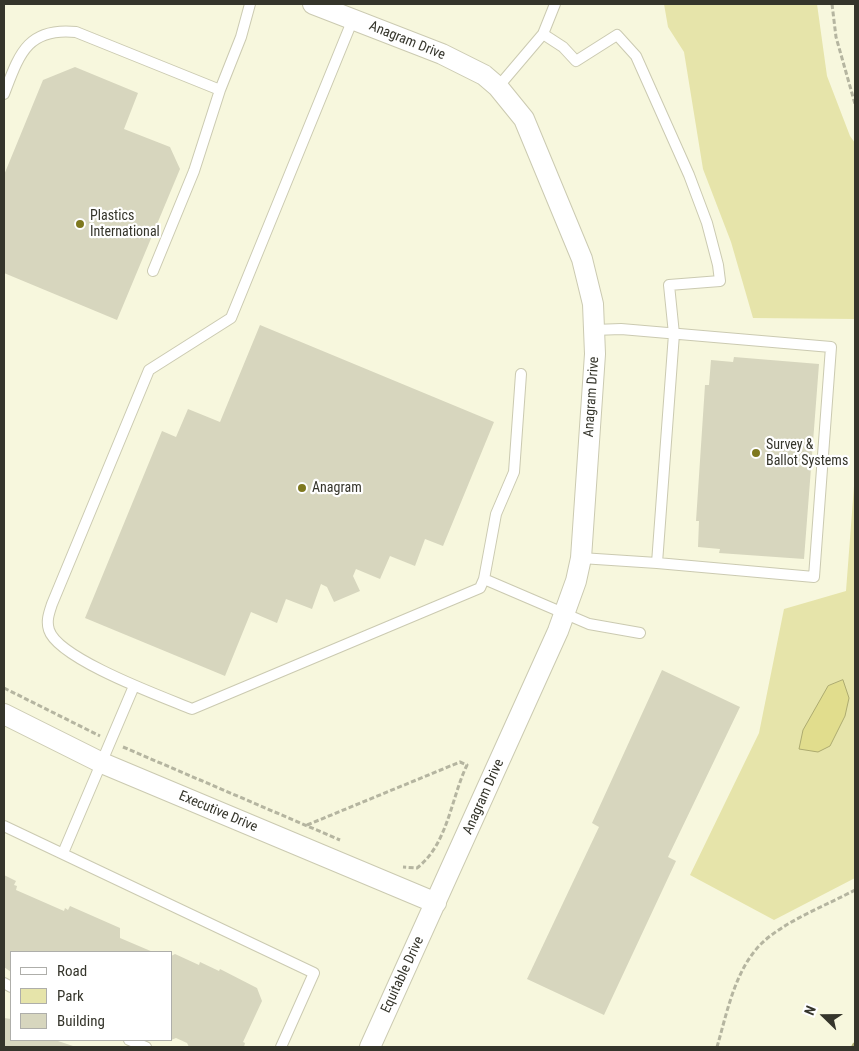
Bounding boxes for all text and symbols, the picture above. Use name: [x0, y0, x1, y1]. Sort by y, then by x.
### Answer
street label: Anagram Drive: [366, 18, 448, 64]
place label: Plastics International: [90, 208, 160, 240]
marker: Plastics International: [74, 218, 86, 230]
street label: Anagram Drive: [581, 356, 603, 438]
place label: Survey & Ballot Systems: [766, 437, 848, 470]
marker: Survey & Ballot Systems: [750, 447, 762, 459]
place label: Anagram: [312, 480, 362, 496]
marker: Anagram: [296, 482, 308, 494]
street label: Anagram Drive: [460, 757, 508, 837]
street label: Executive Drive: [176, 788, 260, 836]
street label: Equitable Drive: [378, 934, 428, 1016]
legend: [10, 951, 172, 1041]
text: Road: [57, 962, 87, 980]
text: Park: [57, 987, 84, 1005]
north arrow: [799, 991, 849, 1041]
text: N: [801, 1003, 819, 1017]
text: Building: [57, 1012, 105, 1030]

